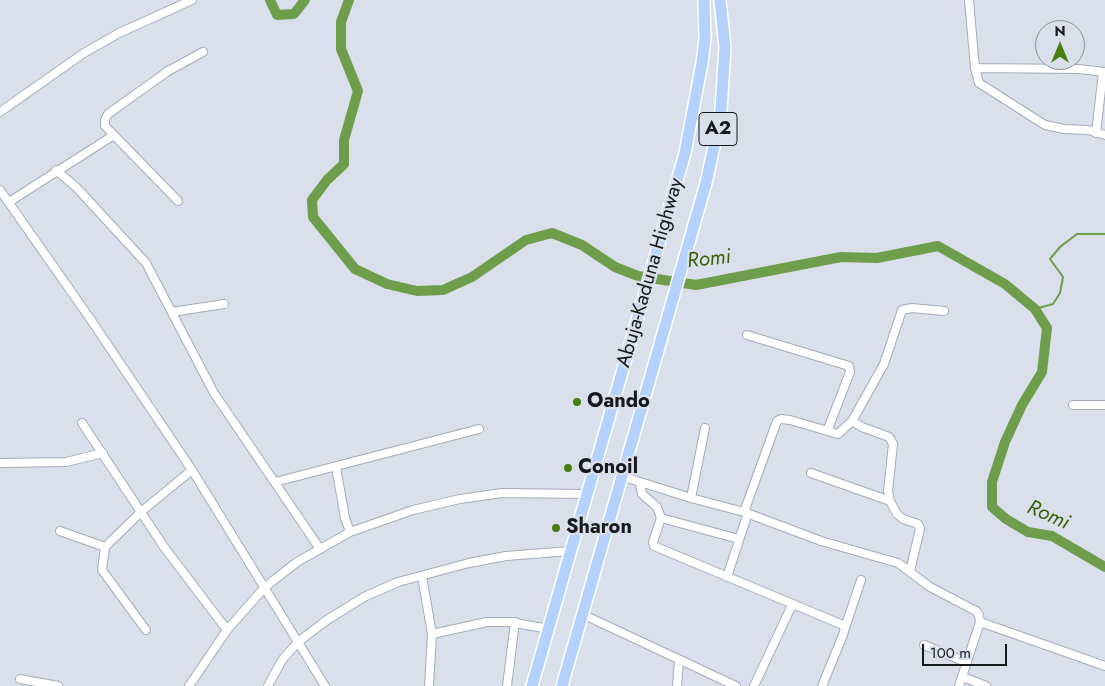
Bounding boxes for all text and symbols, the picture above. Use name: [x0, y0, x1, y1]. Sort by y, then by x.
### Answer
north arrow: [1035, 20, 1085, 70]
text: N: [1054, 21, 1066, 41]
road number: A2: [699, 112, 737, 146]
street label: Abuja-Kaduna Highway: [612, 175, 690, 371]
water label: Romi: [686, 245, 732, 275]
place label: Oando: [587, 390, 650, 414]
marker: Oando: [571, 396, 583, 408]
place label: Conoil: [578, 456, 638, 480]
marker: Conoil: [562, 462, 574, 474]
water label: Romi: [1023, 496, 1073, 536]
place label: Sharon: [566, 516, 632, 540]
marker: Sharon: [550, 522, 562, 534]
scale bar: [925, 634, 1010, 666]
text: 100 m: [930, 642, 971, 664]

